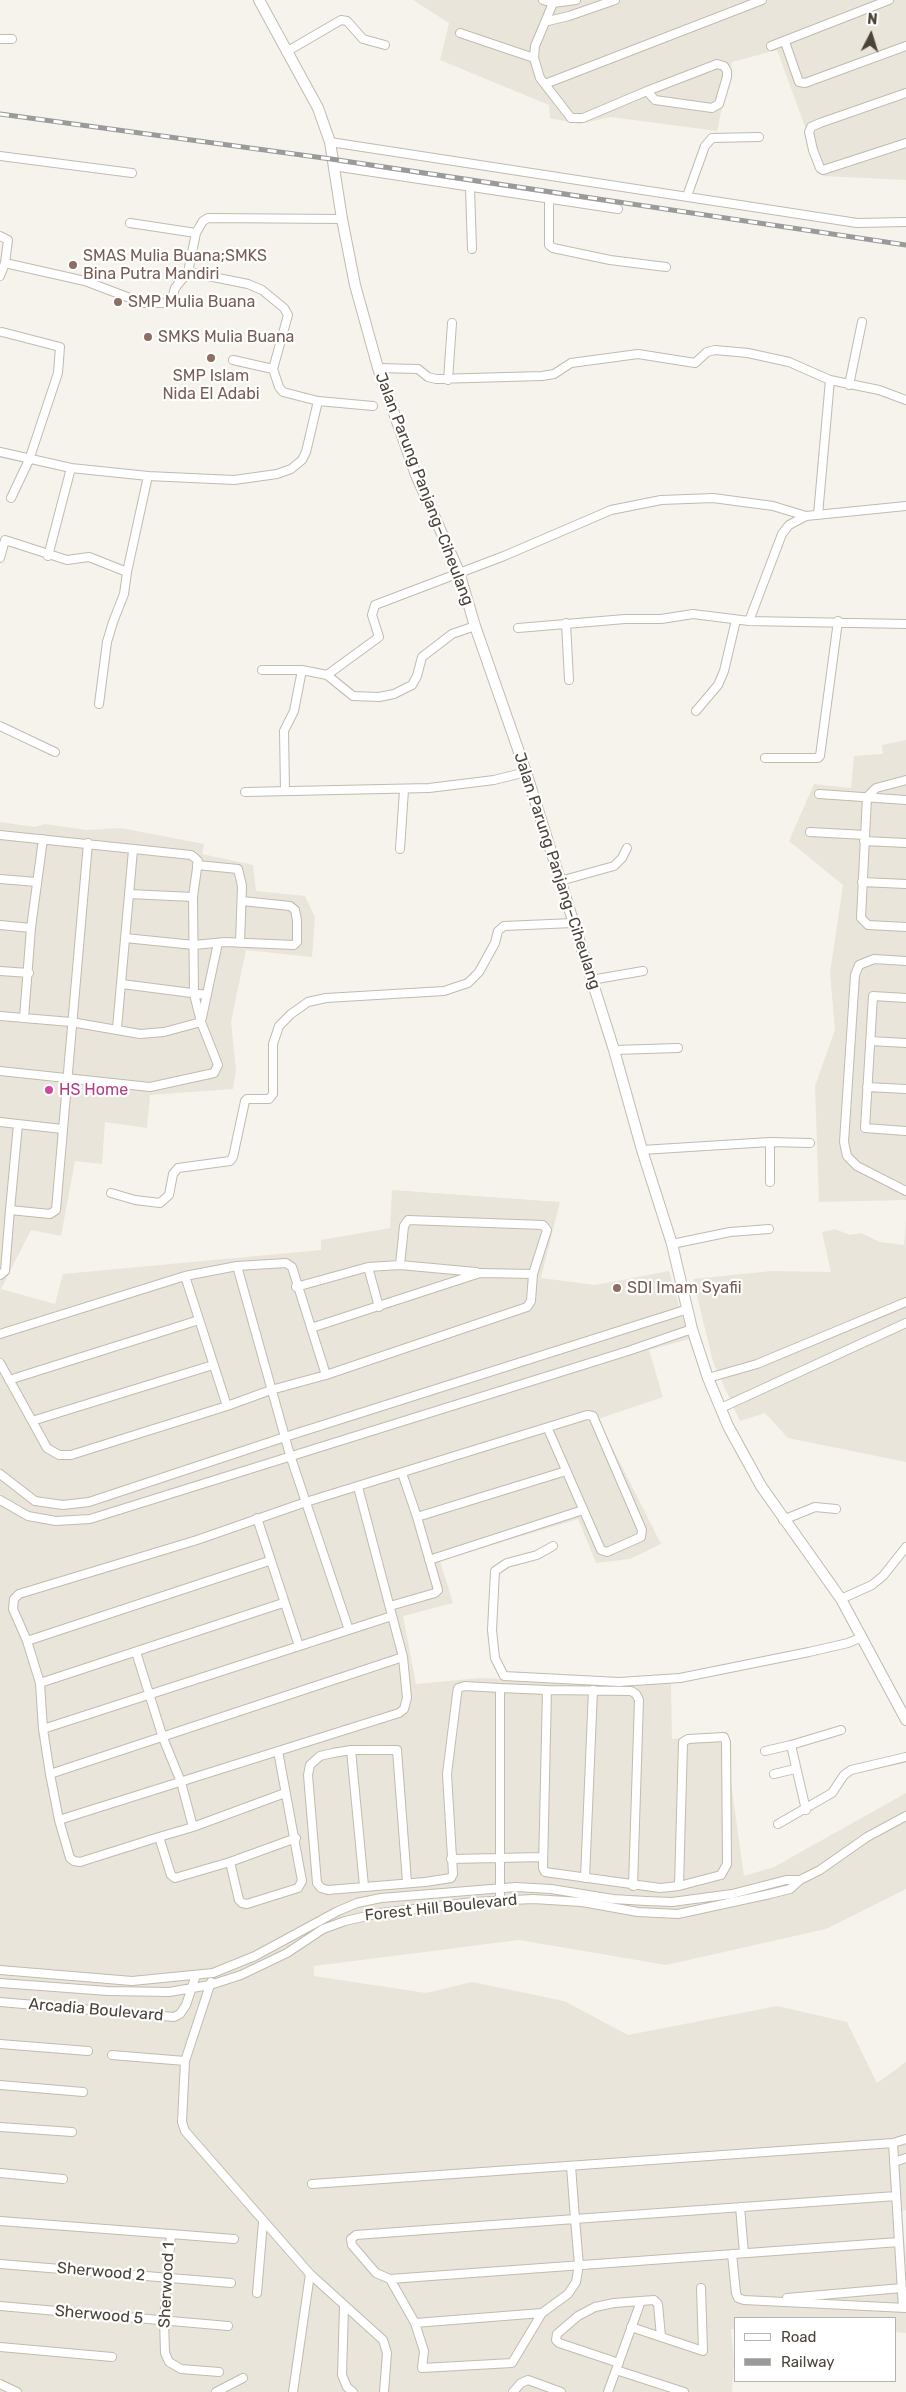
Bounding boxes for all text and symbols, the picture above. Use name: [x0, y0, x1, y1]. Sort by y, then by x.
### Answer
north arrow: [846, 10, 896, 60]
text: N: [867, 11, 878, 28]
place label: SMAS Mulia Buana;SMKS Bina Putra Mandiri: [83, 246, 267, 284]
marker: SMAS Mulia Buana;SMKS Bina Putra Mandiri: [67, 259, 79, 271]
place label: SMP Mulia Buana: [128, 292, 255, 312]
marker: SMP Mulia Buana: [112, 296, 124, 308]
place label: SMKS Mulia Buana: [158, 327, 294, 347]
marker: SMKS Mulia Buana: [142, 331, 154, 343]
marker: SMP Islam Nida El Adabi: [205, 352, 217, 364]
place label: SMP Islam Nida El Adabi: [162, 366, 260, 404]
street label: Jalan Parung Panjang–Ciheulang: [371, 370, 477, 608]
street label: Jalan Parung Panjang–Ciheulang: [510, 750, 604, 992]
place label: HS Home: [59, 1080, 128, 1100]
marker: HS Home: [43, 1084, 55, 1096]
place label: SDI Imam Syafii: [627, 1278, 742, 1298]
marker: SDI Imam Syafii: [611, 1282, 623, 1294]
street label: Forest Hill Boulevard: [364, 1890, 518, 1926]
street label: Arcadia Boulevard: [28, 1995, 164, 2025]
street label: Sherwood 1: [155, 2242, 179, 2328]
street label: Sherwood 2: [56, 2259, 146, 2285]
street label: Sherwood 5: [54, 2302, 144, 2328]
legend: [734, 2317, 896, 2382]
text: Road: [781, 2328, 817, 2346]
text: Railway: [781, 2353, 835, 2371]

